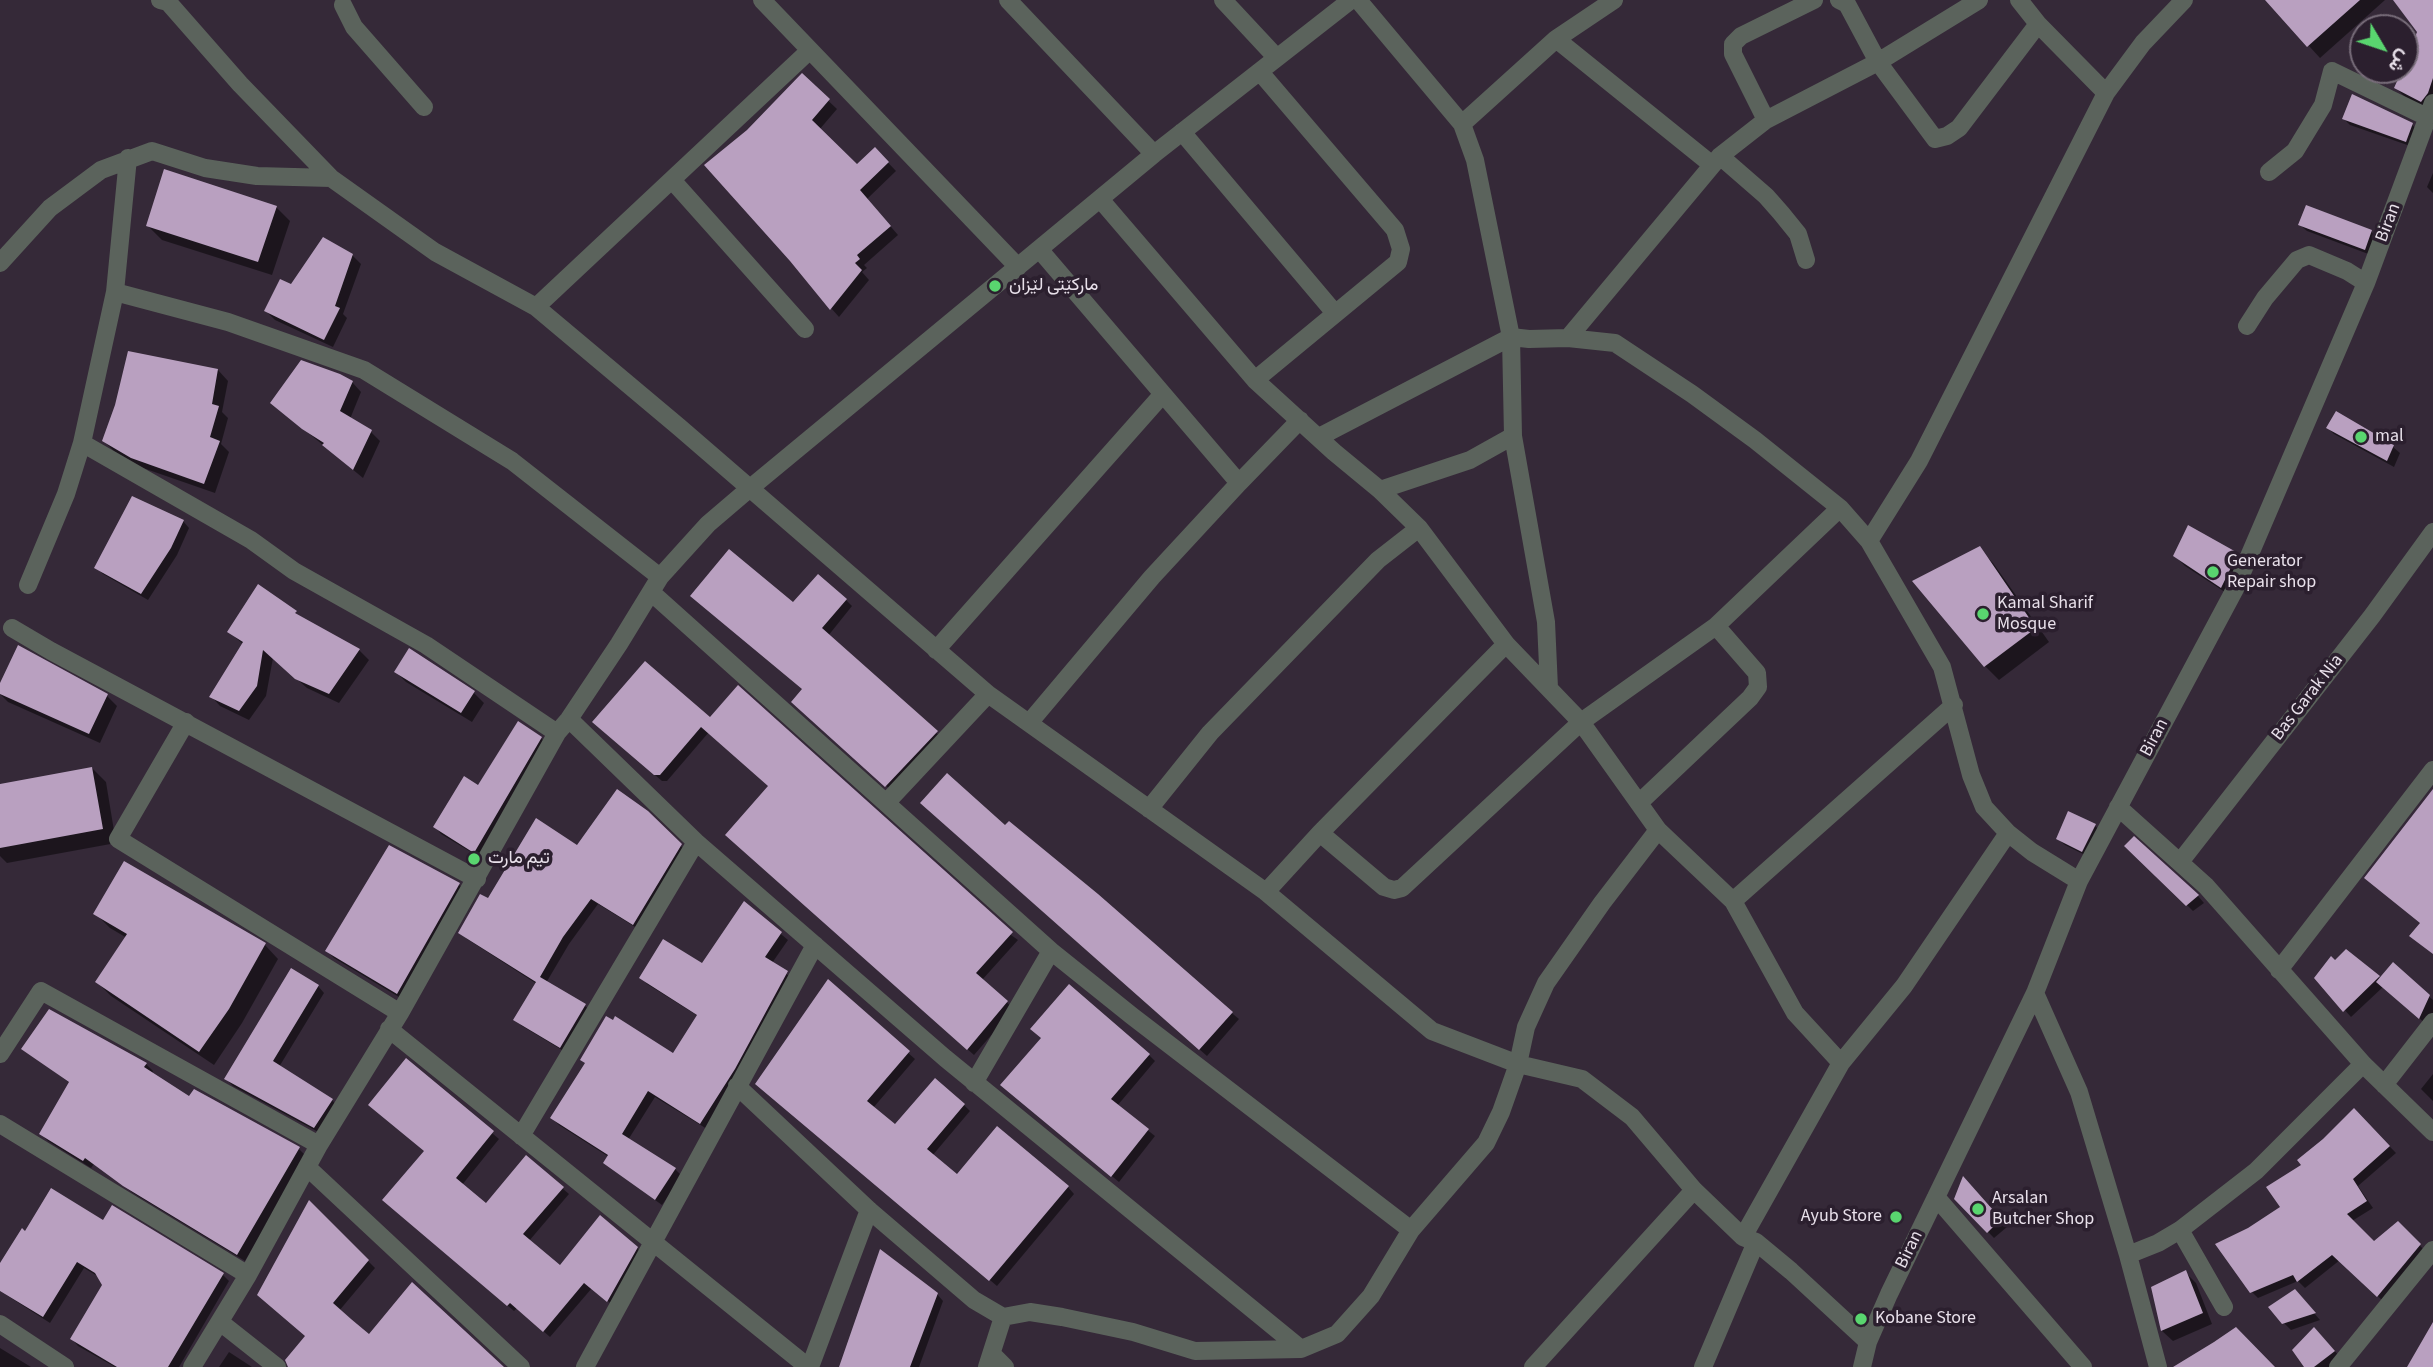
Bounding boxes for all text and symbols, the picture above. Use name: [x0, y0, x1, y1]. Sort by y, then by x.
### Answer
north arrow: [2349, 14, 2419, 84]
text: ش: [2381, 44, 2417, 79]
street label: Biran: [2372, 201, 2406, 245]
place label: مارکێتی لێزان: [1009, 275, 1098, 297]
marker: مارکێتی لێزان: [987, 278, 1003, 294]
place label: mal: [2375, 426, 2404, 448]
marker: mal: [2353, 429, 2369, 445]
place label: Generator Repair shop: [2227, 551, 2316, 594]
marker: Generator Repair shop: [2205, 564, 2221, 580]
place label: Kamal Sharif Mosque: [1997, 593, 2093, 636]
marker: Kamal Sharif Mosque: [1975, 606, 1991, 622]
street label: Bas Garak Nia: [2268, 651, 2348, 745]
street label: Biran: [2136, 715, 2174, 761]
place label: تيم مارت: [488, 848, 550, 870]
marker: تيم مارت: [466, 851, 482, 867]
place label: Arsalan Butcher Shop: [1992, 1188, 2094, 1230]
marker: Arsalan Butcher Shop: [1970, 1201, 1986, 1217]
place label: Ayub Store: [1801, 1206, 1882, 1228]
marker: Ayub Store: [1888, 1209, 1904, 1225]
street label: Biran: [1892, 1227, 1928, 1273]
place label: Kobane Store: [1875, 1308, 1976, 1330]
marker: Kobane Store: [1853, 1311, 1869, 1327]

